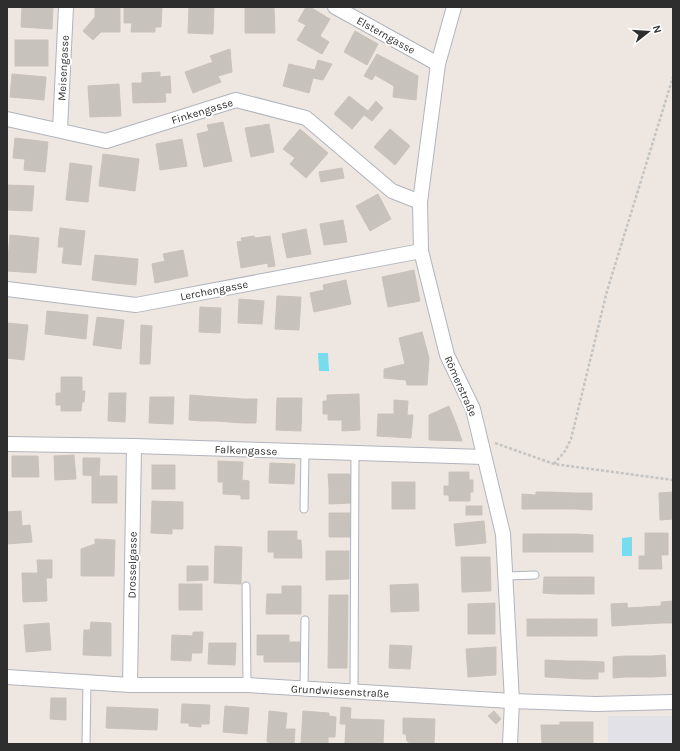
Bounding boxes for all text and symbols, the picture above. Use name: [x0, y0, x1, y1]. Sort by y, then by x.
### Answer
north arrow: [628, 12, 668, 52]
street label: Elsterngasse: [354, 14, 418, 57]
text: N: [650, 24, 664, 35]
street label: Meisengasse: [55, 34, 72, 101]
street label: Finkengasse: [170, 96, 235, 127]
street label: Lerchengasse: [179, 277, 249, 303]
street label: Römerstraße: [441, 354, 480, 419]
street label: Falkengasse: [214, 443, 278, 458]
street label: Drosselgasse: [125, 531, 140, 599]
street label: Grundwiesenstraße: [291, 682, 390, 701]

